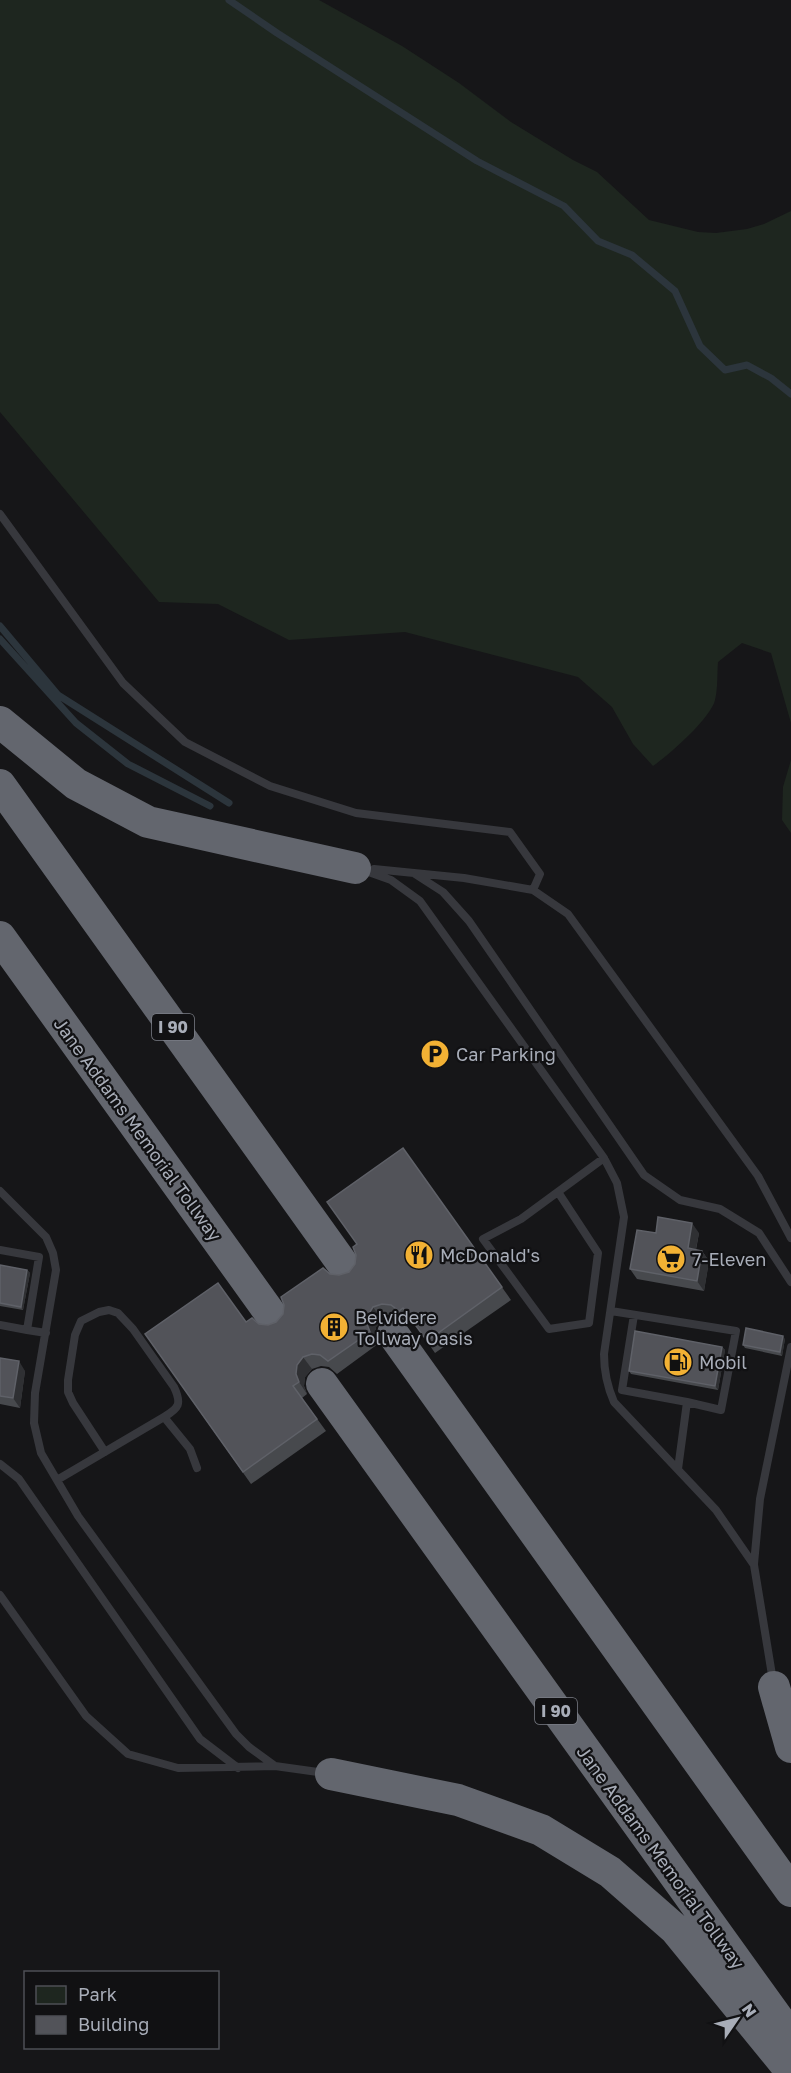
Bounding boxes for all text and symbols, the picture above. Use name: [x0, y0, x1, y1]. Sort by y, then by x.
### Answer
street label: Jane Addams Memorial Tollway: [49, 1013, 227, 1245]
road number: I 90: [152, 1014, 194, 1040]
parking icon: Car Parking: [419, 1038, 451, 1070]
place label: Car Parking: [456, 1043, 556, 1065]
restaurant icon: McDonald's: [403, 1239, 435, 1271]
supermarket icon: 7-Eleven: [655, 1243, 687, 1275]
place label: McDonald's: [440, 1244, 540, 1266]
place label: 7-Eleven: [692, 1248, 766, 1270]
place label: Belvidere Tollway Oasis: [355, 1306, 473, 1349]
building icon: Belvidere Tollway Oasis: [318, 1311, 350, 1343]
fuel station icon: Mobil: [662, 1346, 694, 1378]
place label: Mobil: [699, 1351, 747, 1373]
road number: I 90: [535, 1698, 577, 1724]
street label: Jane Addams Memorial Tollway: [572, 1741, 750, 1973]
legend: [24, 1971, 219, 2049]
text: Park: [78, 1983, 117, 2005]
north arrow: [707, 1989, 767, 2049]
text: N: [738, 2000, 761, 2021]
text: Building: [78, 2013, 149, 2035]

